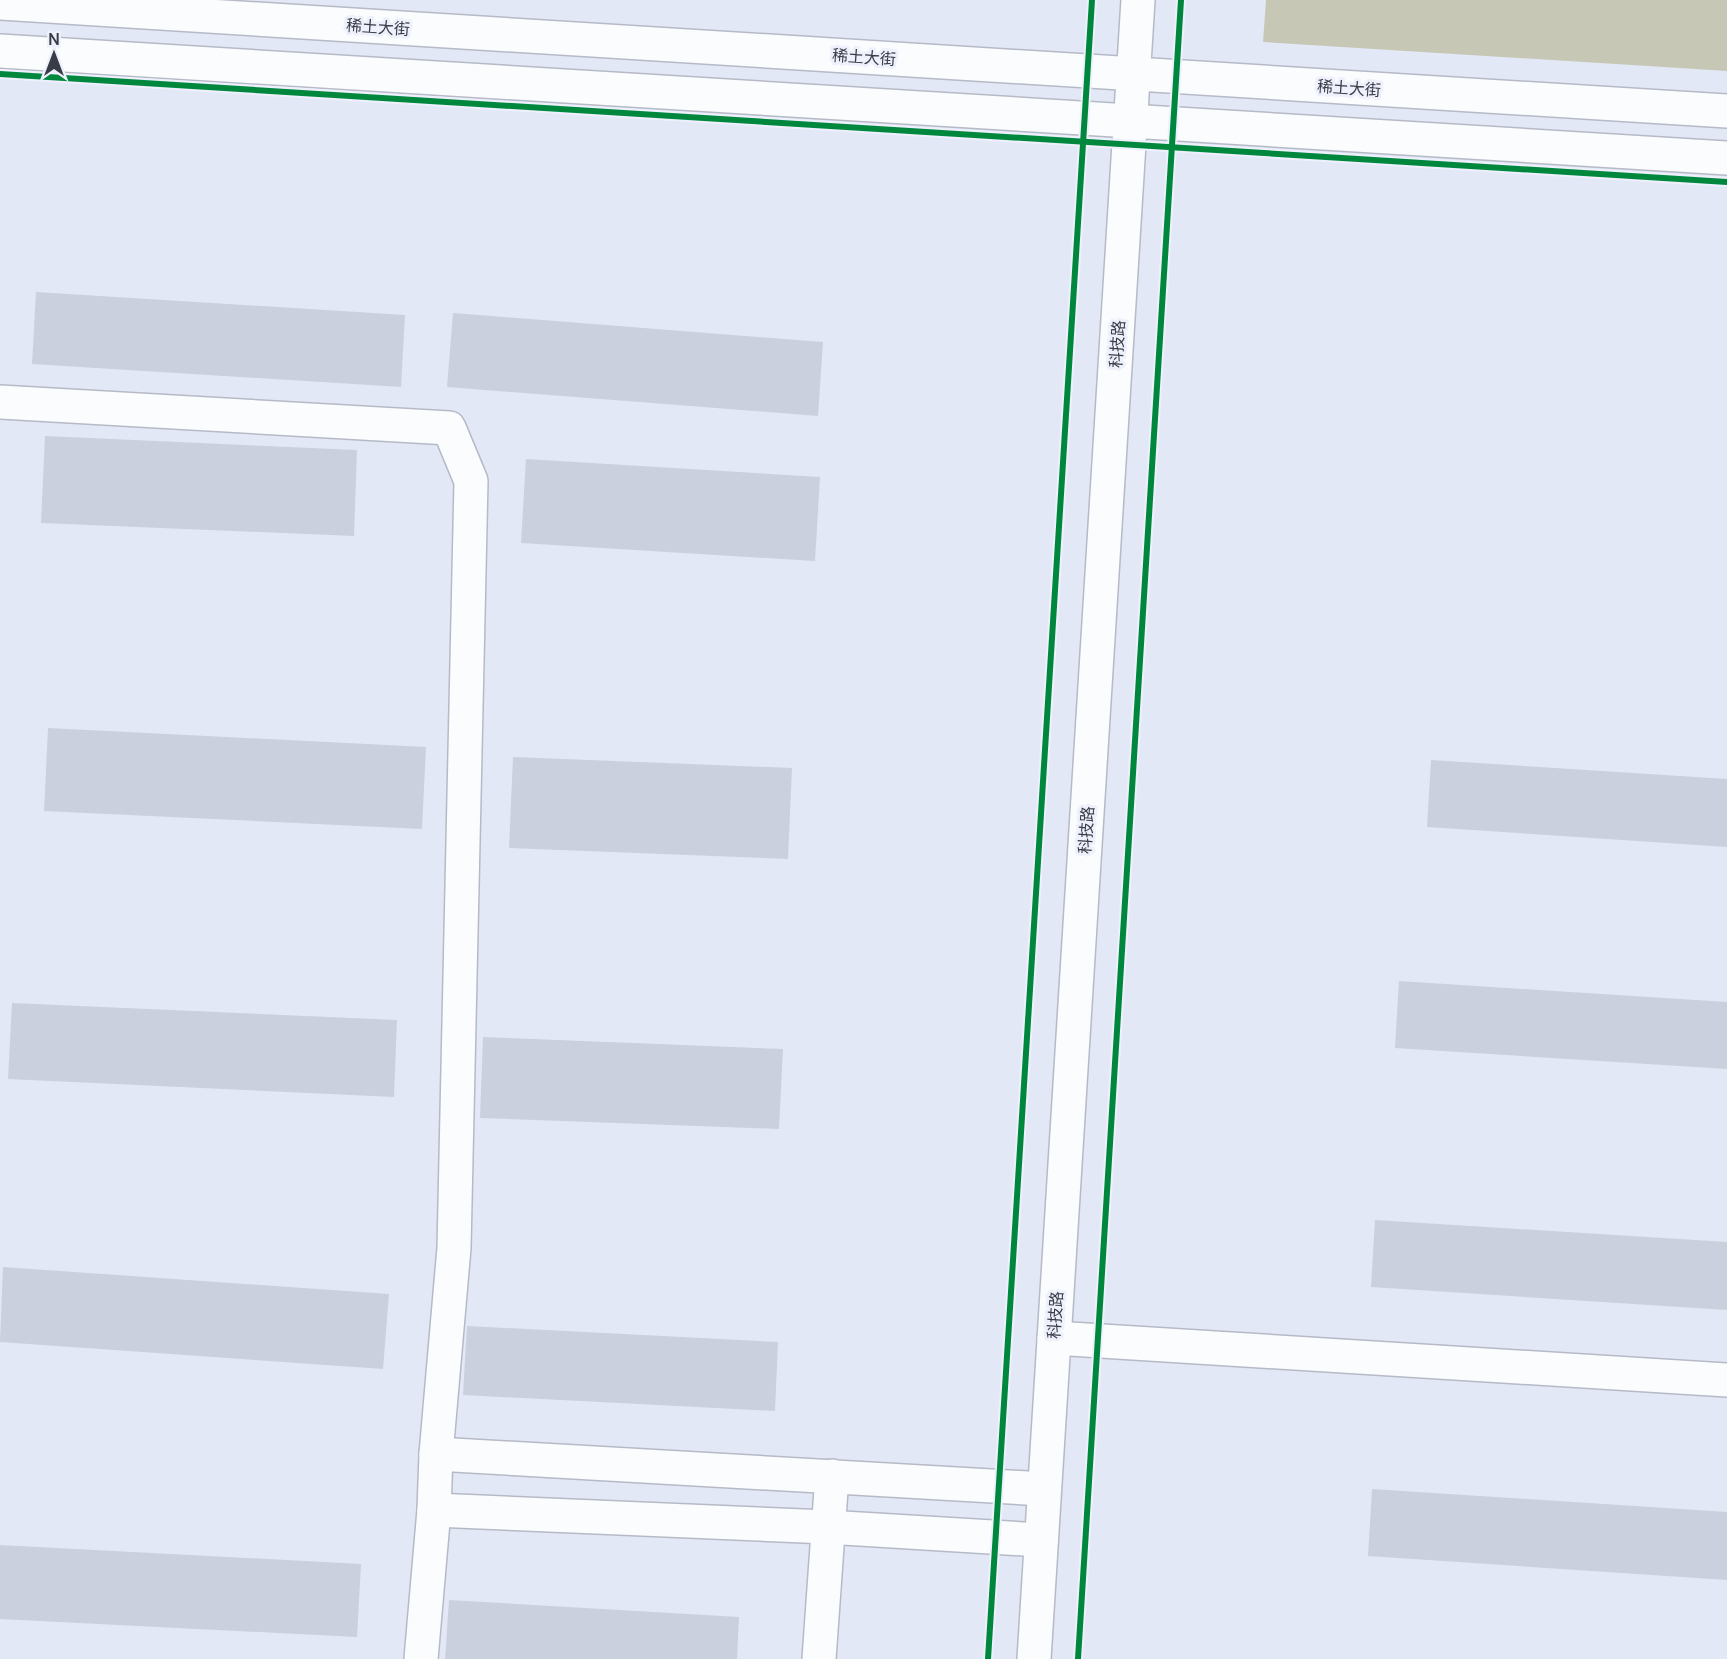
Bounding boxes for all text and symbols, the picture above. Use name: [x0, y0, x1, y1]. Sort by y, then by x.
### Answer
street label: 稀土大街: [345, 14, 411, 40]
north arrow: [24, 24, 84, 84]
text: N: [48, 28, 60, 50]
street label: 稀土大街: [831, 44, 897, 70]
street label: 稀土大街: [1316, 75, 1382, 101]
street label: 科技路: [1104, 319, 1130, 369]
street label: 科技路: [1073, 805, 1099, 855]
street label: 科技路: [1042, 1290, 1068, 1340]

